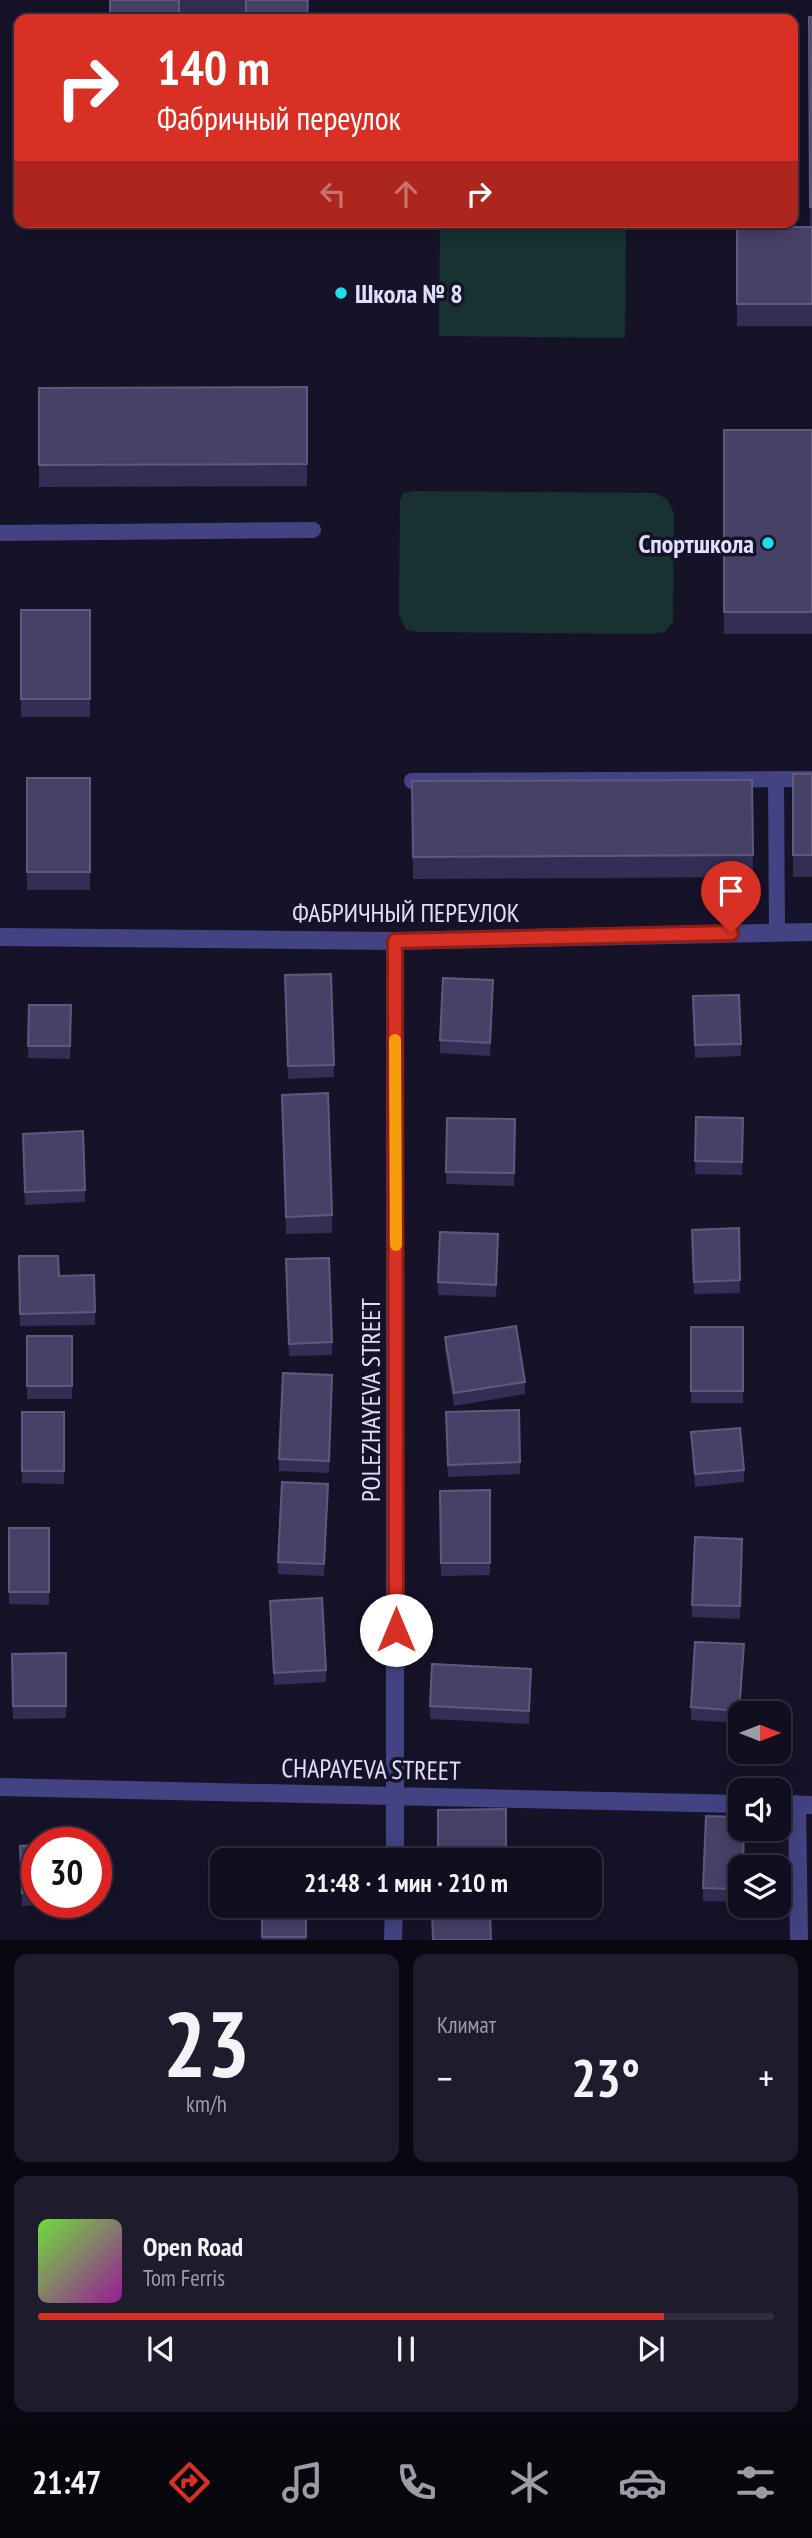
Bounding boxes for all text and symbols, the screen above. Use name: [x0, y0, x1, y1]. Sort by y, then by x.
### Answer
text: 140 m: [157, 35, 270, 99]
icon: right: [42, 42, 133, 133]
text: Фабричный переулок: [157, 97, 401, 139]
icon: left: [314, 175, 352, 213]
icon: ahead: [387, 175, 425, 213]
icon: right: [460, 175, 498, 213]
place label: Школа № 8: [355, 277, 463, 310]
marker: Школа № 8: [333, 285, 349, 301]
place label: Спортшкола: [638, 527, 754, 560]
marker: Спортшкола: [760, 535, 776, 551]
pin: [701, 861, 761, 933]
icon: arrive: [712, 872, 750, 910]
street label: ФАБРИЧНЫЙ ПЕРЕУЛОК: [292, 896, 520, 929]
street label: POLEZHAYEVA STREET: [354, 1298, 387, 1502]
position arrow: [359, 1593, 433, 1667]
north arrow: [728, 1701, 791, 1764]
map controls: [728, 1701, 791, 1918]
street label: CHAPAYEVA STREET: [281, 1751, 461, 1787]
button: sound: [728, 1778, 791, 1841]
speed limit sign: 30: [21, 1827, 112, 1918]
button: layers: [728, 1855, 791, 1918]
text: 21:48 · 1 мин · 210 m: [304, 1866, 508, 1899]
text: 23: [163, 1984, 250, 2102]
text: Климат: [437, 2010, 496, 2039]
text: 23°: [571, 2044, 640, 2111]
text: −: [437, 2053, 453, 2102]
text: +: [758, 2053, 774, 2102]
text: km/h: [186, 2089, 227, 2118]
text: Open Road: [143, 2230, 243, 2263]
text: Tom Ferris: [143, 2263, 225, 2292]
icon: previous: [142, 2330, 180, 2368]
icon: pause: [387, 2330, 425, 2368]
icon: next: [632, 2330, 670, 2368]
icon: directions: [165, 2458, 214, 2507]
icon: music: [278, 2458, 327, 2507]
icon: phone: [392, 2458, 441, 2507]
icon: climate: [505, 2458, 554, 2507]
icon: car: [618, 2458, 667, 2507]
icon: filters: [731, 2458, 780, 2507]
text: 21:47: [32, 2461, 101, 2503]

